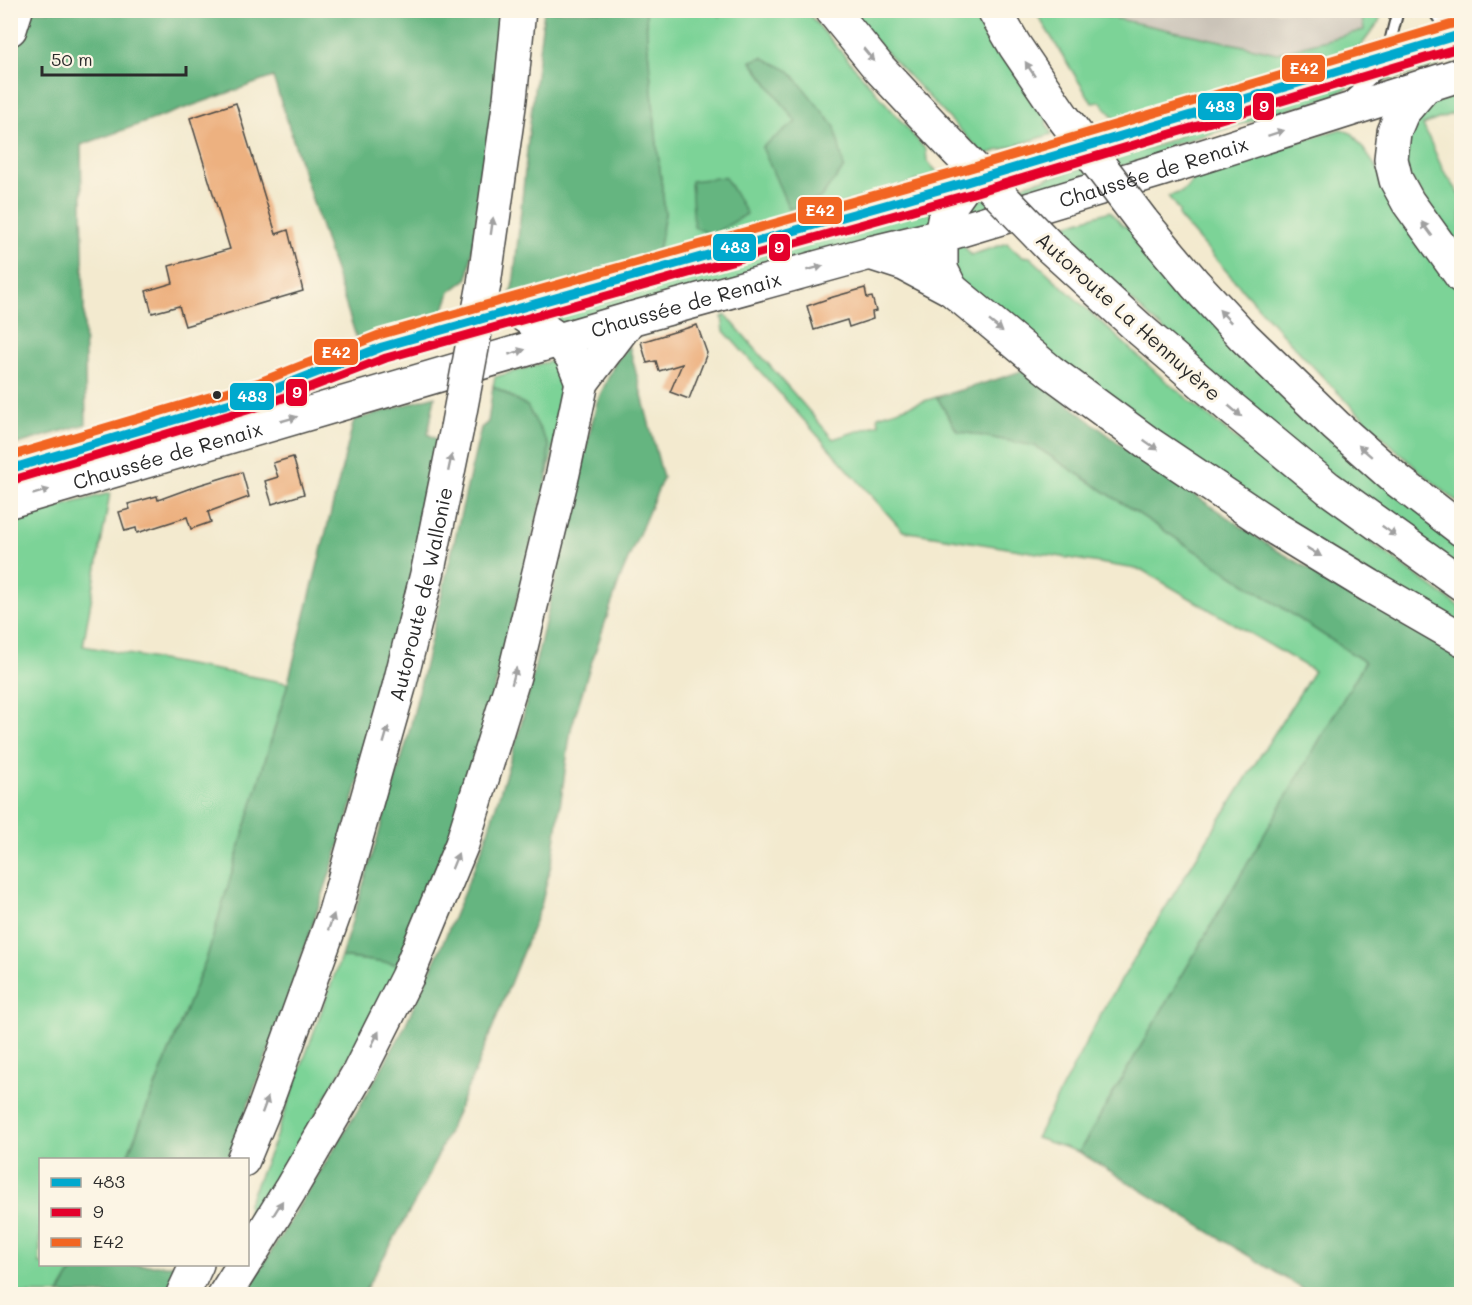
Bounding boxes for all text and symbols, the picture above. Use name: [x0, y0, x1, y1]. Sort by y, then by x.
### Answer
scale bar: [42, 39, 186, 77]
text: 50 m: [51, 47, 93, 71]
one-way arrow: [863, 47, 876, 63]
line badge: E42: [1281, 54, 1326, 83]
text: E42: [1289, 57, 1319, 78]
one-way arrow: [1025, 60, 1036, 77]
line badge: 483: [1197, 92, 1243, 121]
line badge: 9: [1252, 92, 1275, 121]
text: 483: [1205, 95, 1235, 116]
text: 9: [1259, 95, 1269, 116]
one-way arrow: [1267, 127, 1285, 137]
street label: Chaussée de Renaix: [1056, 130, 1251, 213]
line badge: E42: [797, 196, 843, 225]
text: E42: [805, 199, 835, 220]
one-way arrow: [487, 217, 496, 236]
one-way arrow: [1421, 222, 1433, 238]
street label: Autoroute La Hennuyère: [1031, 226, 1227, 406]
line badge: 483: [712, 233, 757, 262]
line badge: 9: [768, 233, 791, 262]
text: 483: [720, 236, 750, 257]
text: 9: [774, 236, 784, 257]
one-way arrow: [806, 263, 824, 272]
street label: Chaussée de Renaix: [588, 265, 784, 343]
one-way arrow: [1218, 308, 1232, 323]
one-way arrow: [988, 320, 1004, 333]
line badge: E42: [313, 338, 359, 366]
text: E42: [321, 341, 351, 362]
one-way arrow: [508, 347, 526, 356]
line badge: 9: [285, 378, 308, 407]
text: 9: [292, 381, 302, 402]
line badge: 483: [229, 382, 275, 411]
text: 483: [237, 385, 267, 406]
unlabelled marker: [211, 389, 223, 401]
one-way arrow: [1227, 405, 1243, 418]
one-way arrow: [280, 413, 298, 423]
street label: Chaussée de Renaix: [70, 415, 265, 495]
one-way arrow: [1142, 439, 1158, 451]
one-way arrow: [1358, 445, 1373, 458]
one-way arrow: [446, 453, 455, 472]
street label: Autoroute de Wallonie: [383, 485, 458, 704]
one-way arrow: [32, 487, 50, 496]
one-way arrow: [1381, 525, 1396, 537]
one-way arrow: [1306, 546, 1322, 557]
one-way arrow: [509, 666, 519, 685]
one-way arrow: [382, 726, 391, 744]
one-way arrow: [450, 852, 460, 870]
one-way arrow: [327, 913, 337, 931]
one-way arrow: [371, 1031, 380, 1048]
one-way arrow: [261, 1096, 270, 1114]
legend: [39, 1158, 249, 1266]
text: 483: [93, 1169, 125, 1193]
text: 9: [93, 1199, 104, 1223]
one-way arrow: [273, 1200, 284, 1216]
text: E42: [93, 1229, 124, 1253]

